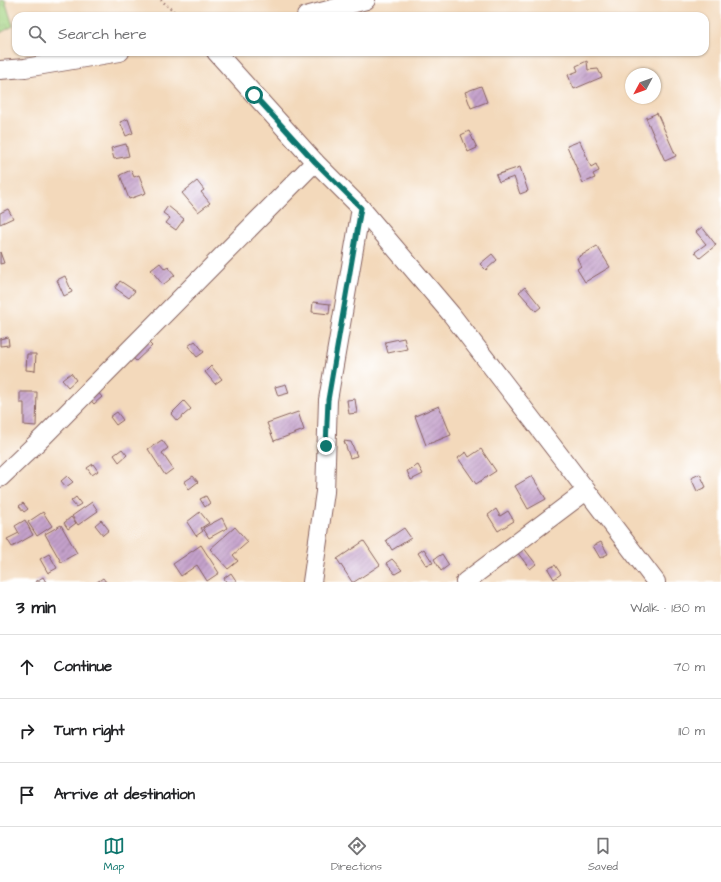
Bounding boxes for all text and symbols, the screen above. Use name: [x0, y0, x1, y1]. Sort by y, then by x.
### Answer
search box: [12, 12, 709, 56]
icon: search: [26, 23, 48, 45]
text: Search here: [58, 24, 147, 45]
north arrow: [625, 68, 661, 104]
route start: [245, 86, 263, 104]
route end: [317, 437, 335, 455]
text: 3 min: [16, 596, 56, 620]
text: Walk · 180 m: [630, 599, 705, 617]
icon: ahead: [16, 656, 38, 678]
text: Continue: [54, 656, 112, 677]
text: 70 m: [673, 658, 705, 676]
icon: right: [16, 720, 38, 742]
text: Turn right: [54, 720, 125, 741]
text: 110 m: [678, 722, 705, 740]
icon: arrive: [16, 784, 38, 806]
text: Arrive at destination: [54, 784, 195, 805]
tab: Map: [103, 835, 125, 874]
tab: Directions: [331, 835, 382, 874]
tab: Saved: [588, 835, 618, 874]

